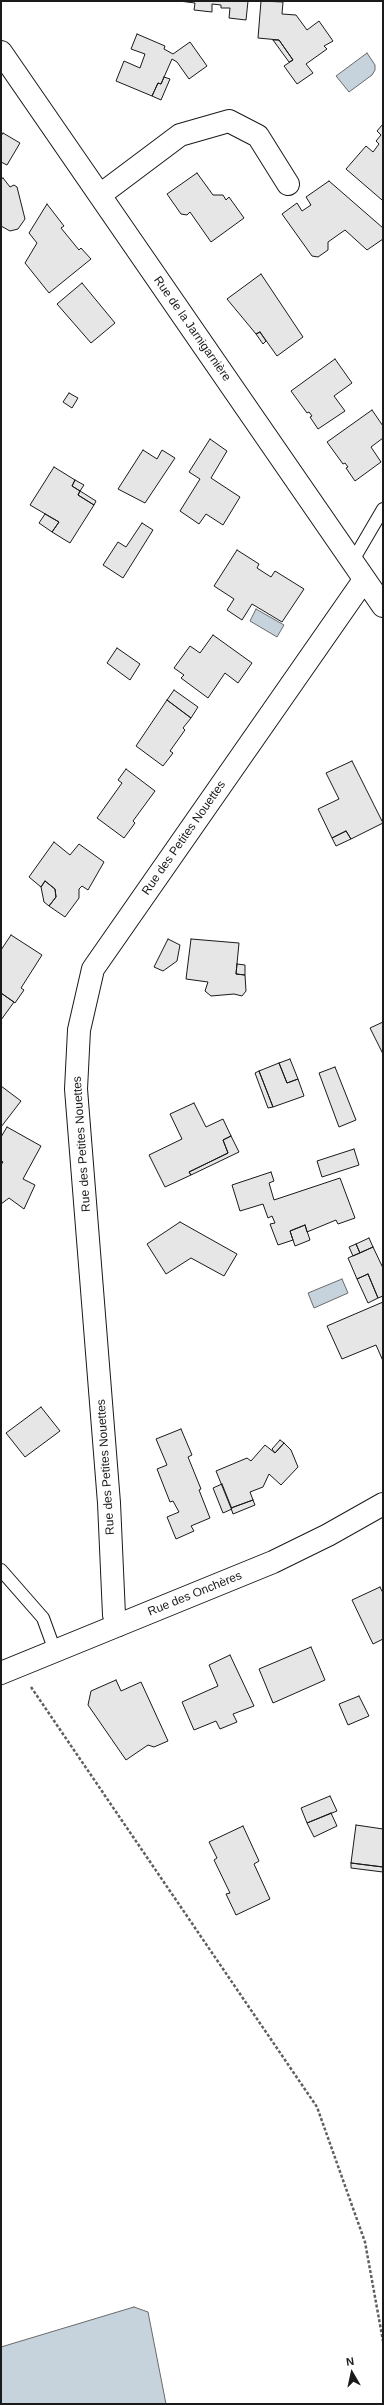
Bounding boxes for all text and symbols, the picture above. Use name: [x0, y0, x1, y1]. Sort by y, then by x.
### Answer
street label: Rue de la Jarnigarnière: [150, 274, 234, 384]
street label: Rue des Petites Nouettes: [139, 778, 229, 898]
street label: Rue des Petites Nouettes: [70, 1076, 94, 1212]
street label: Rue des Petites Nouettes: [94, 1399, 118, 1535]
street label: Rue des Onchères: [146, 1569, 244, 1619]
north arrow: [332, 2353, 372, 2393]
text: N: [345, 2355, 355, 2368]

